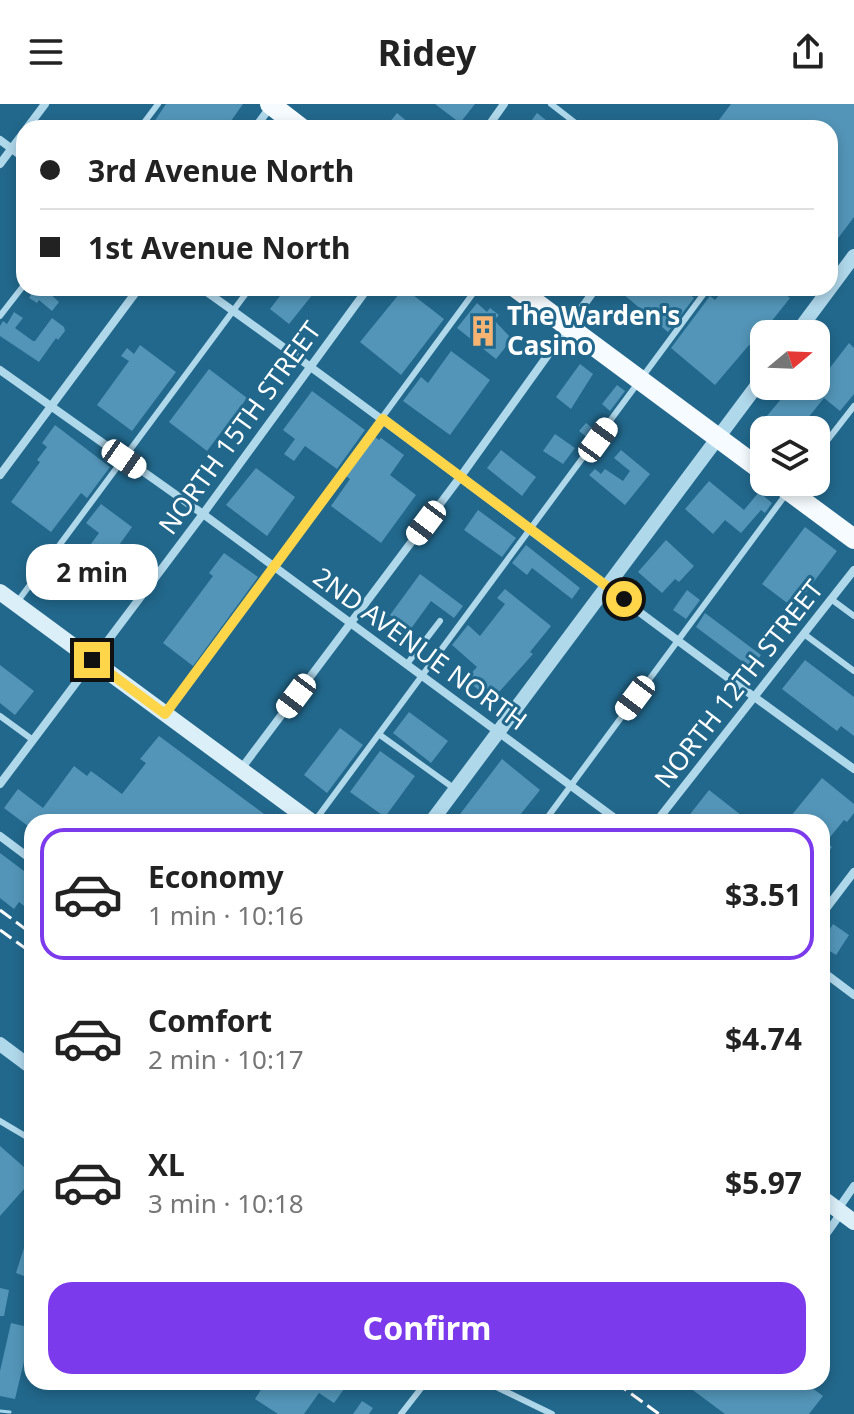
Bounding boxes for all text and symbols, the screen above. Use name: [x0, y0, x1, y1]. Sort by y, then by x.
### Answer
text: Ridey: [378, 28, 476, 77]
icon: menu: [24, 30, 68, 74]
icon: share: [786, 30, 830, 74]
text: 3rd Avenue North: [88, 150, 354, 191]
text: 1st Avenue North: [88, 227, 351, 268]
place label: The Warden's Casino: [507, 297, 680, 363]
street label: NORTH 15TH STREET: [150, 313, 329, 541]
building icon: The Warden's Casino: [466, 314, 500, 348]
north arrow: [750, 320, 830, 400]
map controls: [750, 320, 830, 496]
car: [574, 414, 622, 466]
button: layers: [750, 416, 830, 496]
car: [97, 435, 151, 483]
car: [402, 497, 450, 549]
callout: 2 min: [26, 544, 158, 600]
text: 2 min: [56, 554, 128, 590]
street label: 2ND AVENUE NORTH: [306, 558, 535, 738]
street label: NORTH 12TH STREET: [645, 571, 831, 795]
route start: [606, 581, 642, 617]
route end: [74, 642, 110, 678]
car: [272, 670, 320, 722]
car: [611, 672, 659, 724]
text: Economy: [148, 856, 284, 897]
icon: car: [52, 858, 124, 930]
text: $3.51: [725, 874, 802, 915]
text: 1 min · 10:16: [148, 897, 304, 933]
text: Comfort: [148, 1000, 272, 1041]
icon: car: [52, 1002, 124, 1074]
text: $4.74: [725, 1018, 802, 1059]
text: 2 min · 10:17: [148, 1041, 304, 1077]
text: XL: [148, 1144, 185, 1185]
icon: car: [52, 1146, 124, 1218]
text: $5.97: [725, 1162, 802, 1203]
text: 3 min · 10:18: [148, 1185, 304, 1221]
button: Confirm: [48, 1282, 806, 1374]

